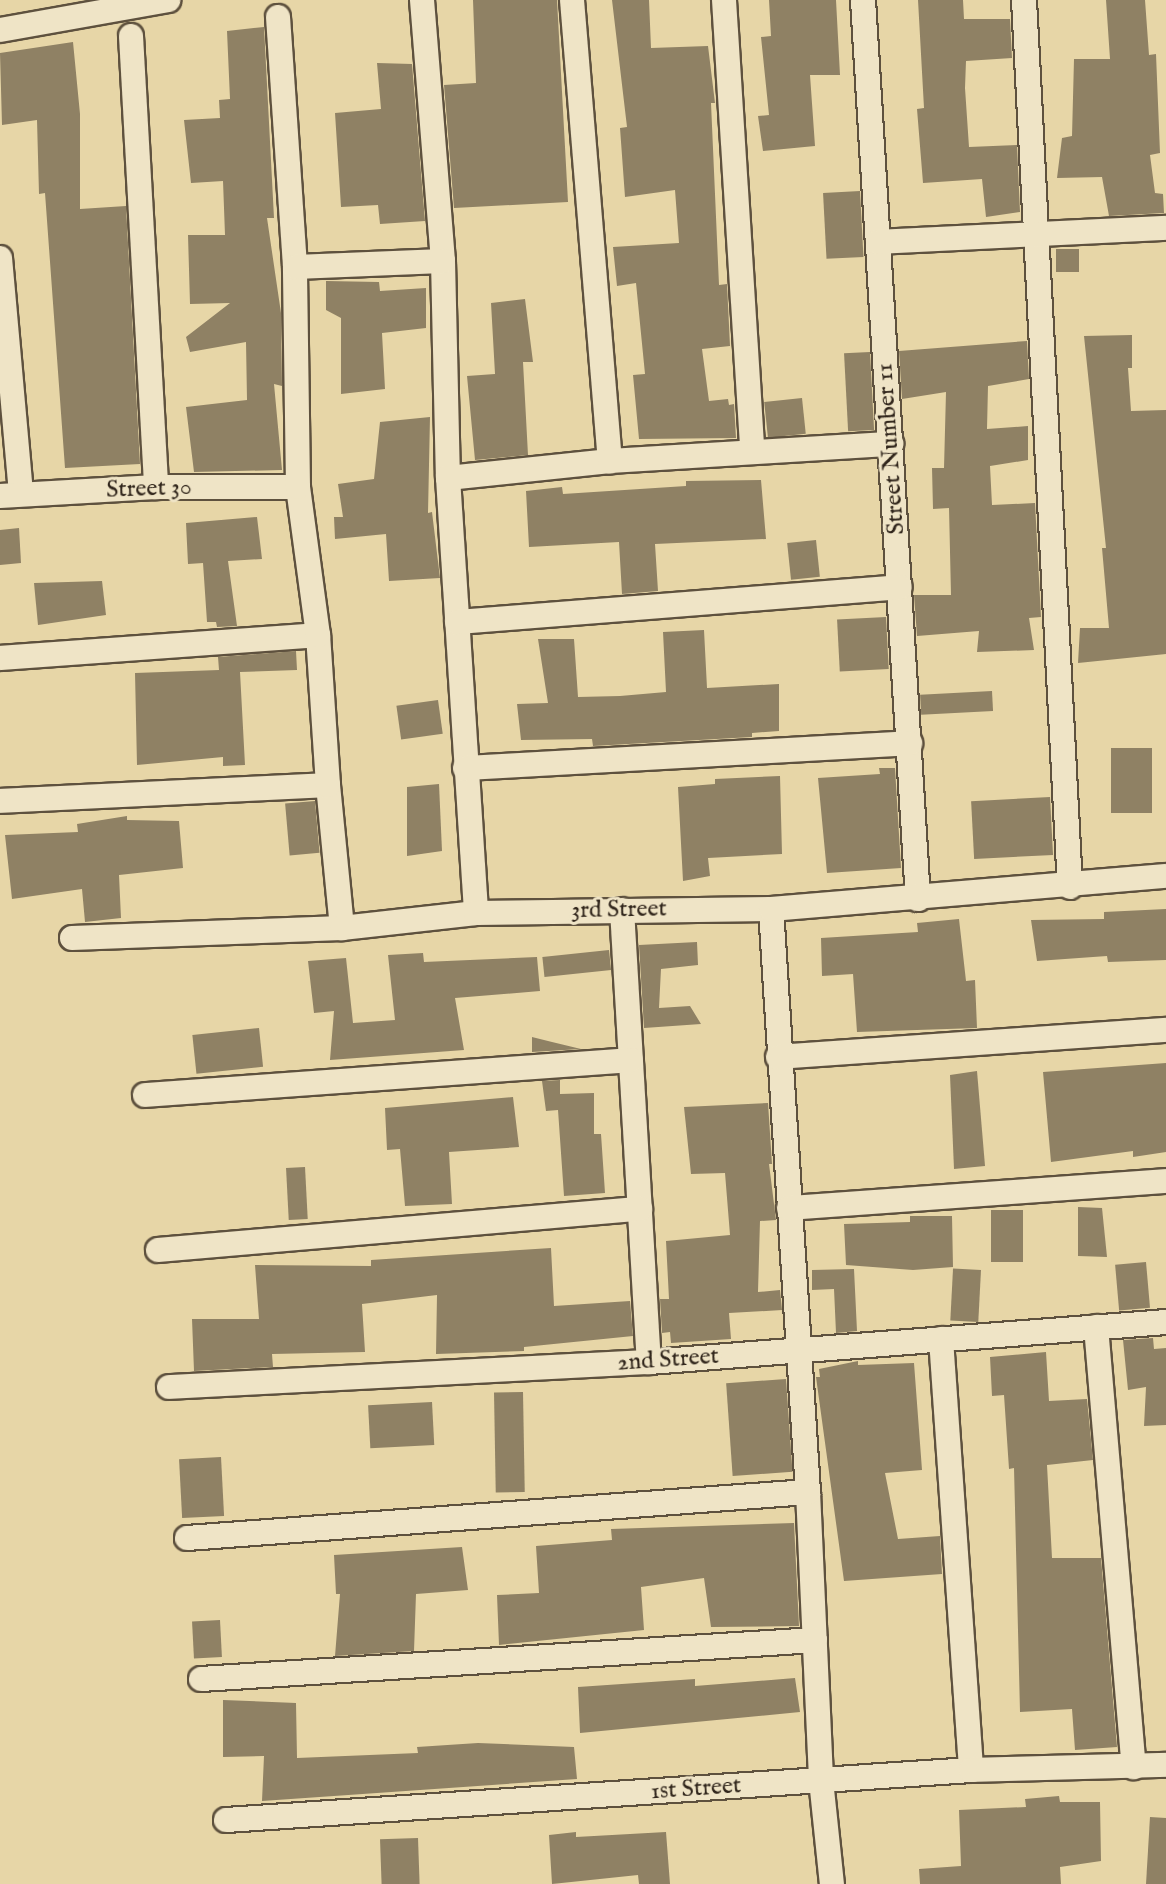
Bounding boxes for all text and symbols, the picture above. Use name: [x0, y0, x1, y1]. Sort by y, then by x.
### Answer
street label: Street Number 11: [871, 362, 911, 536]
street label: Street 30: [106, 473, 192, 505]
street label: 3rd Street: [571, 895, 667, 925]
street label: 2nd Street: [616, 1342, 720, 1378]
street label: 1st Street: [650, 1771, 742, 1807]

